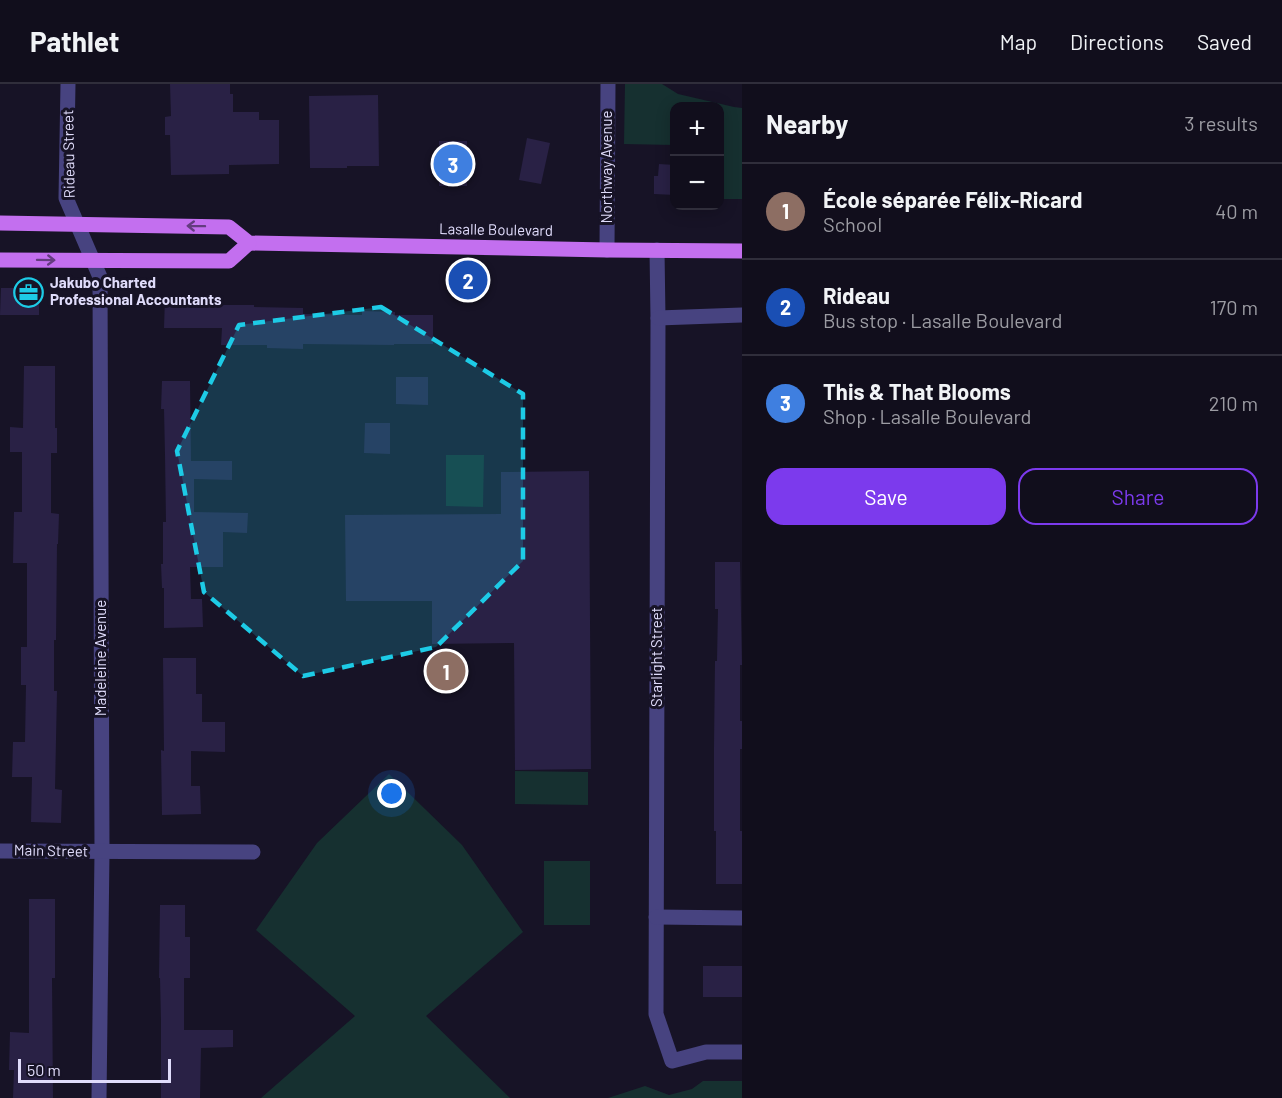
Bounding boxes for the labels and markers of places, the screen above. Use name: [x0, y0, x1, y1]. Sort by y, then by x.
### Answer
pin: 3: [434, 142, 472, 187]
pin: 2: [448, 258, 488, 302]
place label: Jakubo Charted Professional Accountants: [50, 273, 222, 308]
office icon: Jakubo Charted Professional Accountants: [13, 276, 45, 308]
pin: 1: [426, 648, 466, 694]

